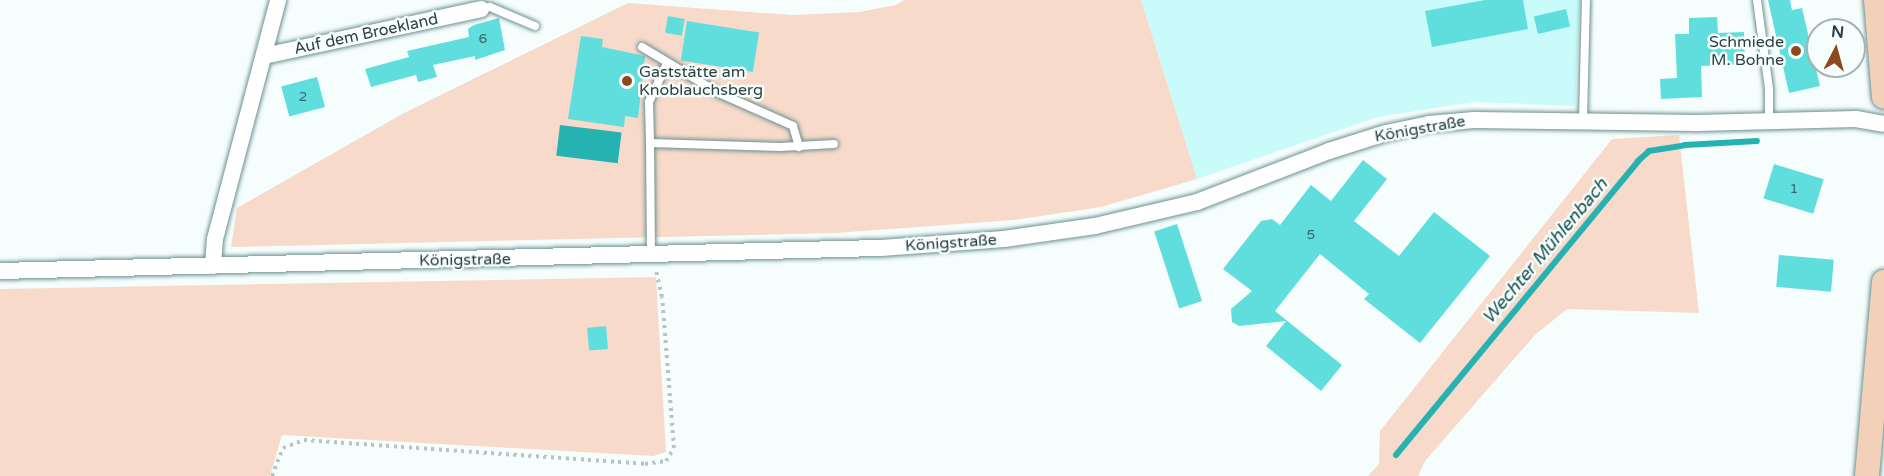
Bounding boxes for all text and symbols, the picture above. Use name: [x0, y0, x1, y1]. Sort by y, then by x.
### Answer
street label: Auf dem Broekland: [292, 9, 440, 59]
north arrow: [1806, 18, 1866, 78]
text: N: [1830, 21, 1845, 43]
house number: 6: [479, 31, 487, 47]
place label: Schmiede M. Bohne: [1709, 32, 1784, 70]
marker: Schmiede M. Bohne: [1789, 44, 1803, 58]
place label: Gaststätte am Knoblauchsberg: [639, 62, 763, 100]
marker: Gaststätte am Knoblauchsberg: [620, 74, 634, 88]
house number: 2: [299, 89, 307, 105]
street label: Königstraße: [1373, 112, 1467, 146]
water label: Wechter Mühlenbach: [1478, 174, 1612, 328]
house number: 1: [1790, 181, 1798, 197]
house number: 5: [1307, 227, 1315, 243]
street label: Königstraße: [904, 230, 998, 256]
street label: Königstraße: [419, 250, 511, 270]

